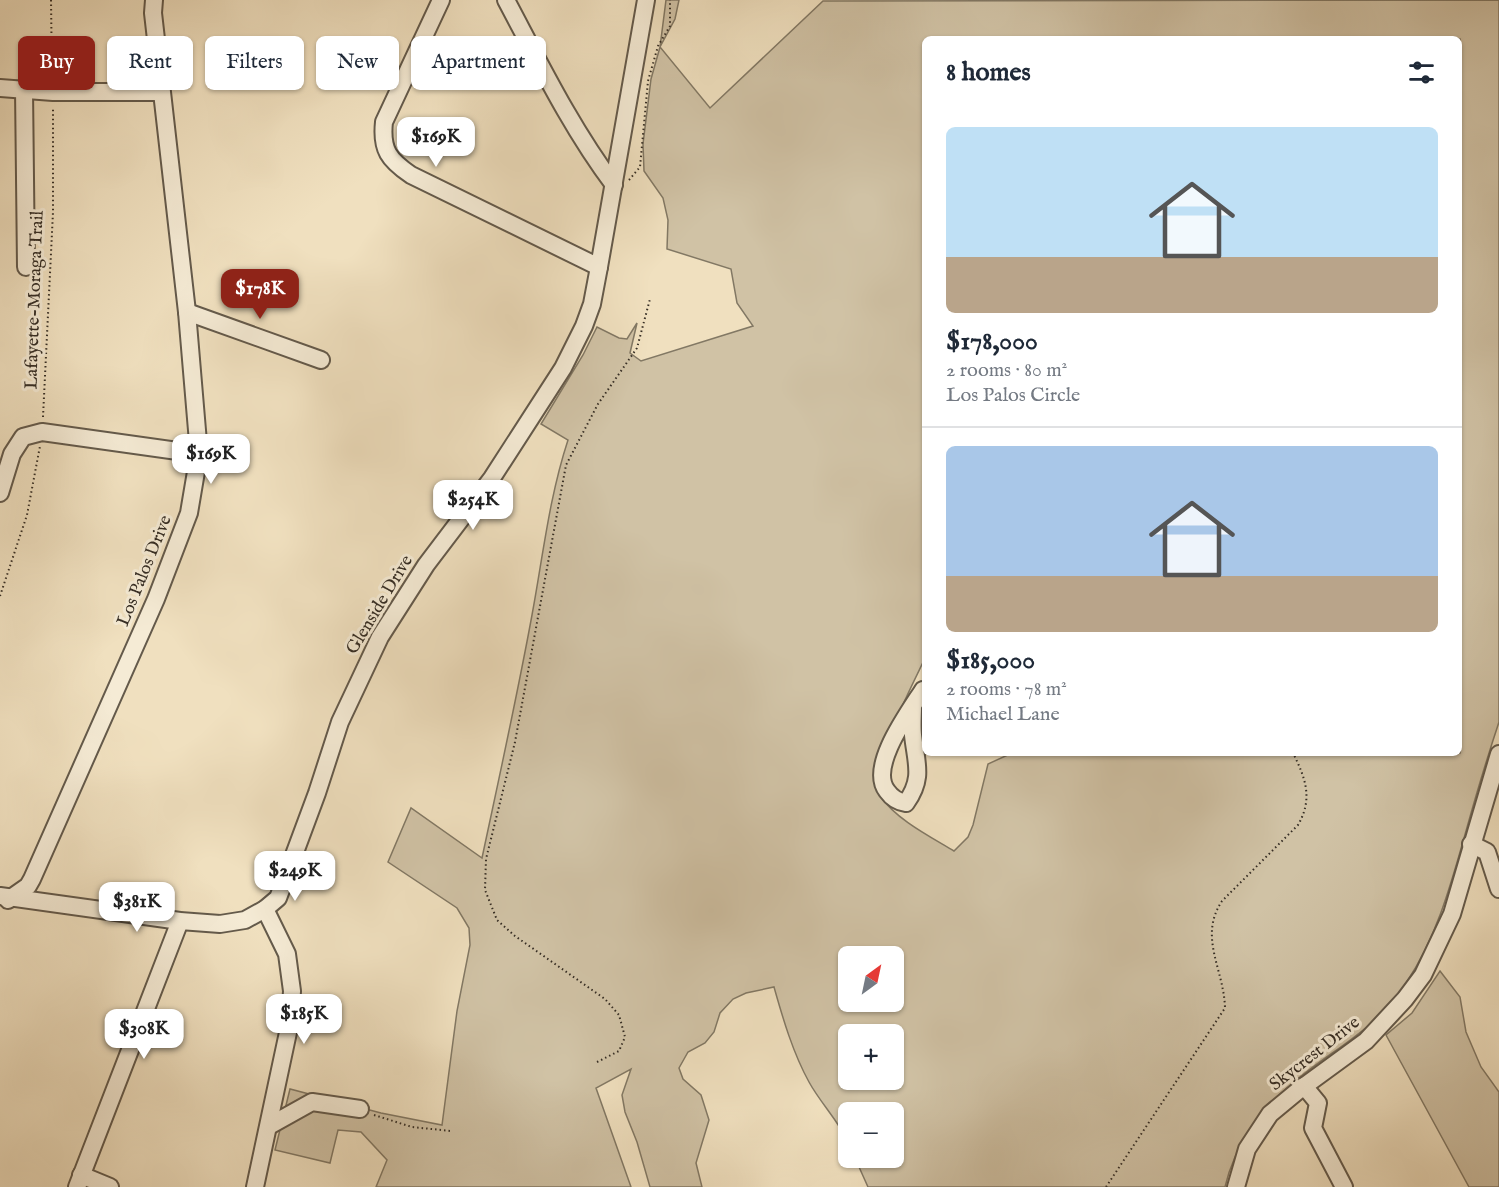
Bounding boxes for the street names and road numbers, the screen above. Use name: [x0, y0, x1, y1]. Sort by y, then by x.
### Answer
street label: Lafayette-Moraga Trail: [20, 210, 50, 390]
street label: Los Palos Drive: [112, 512, 178, 630]
street label: Glenside Drive: [341, 551, 419, 659]
street label: Skycrest Drive: [1265, 1012, 1365, 1096]

